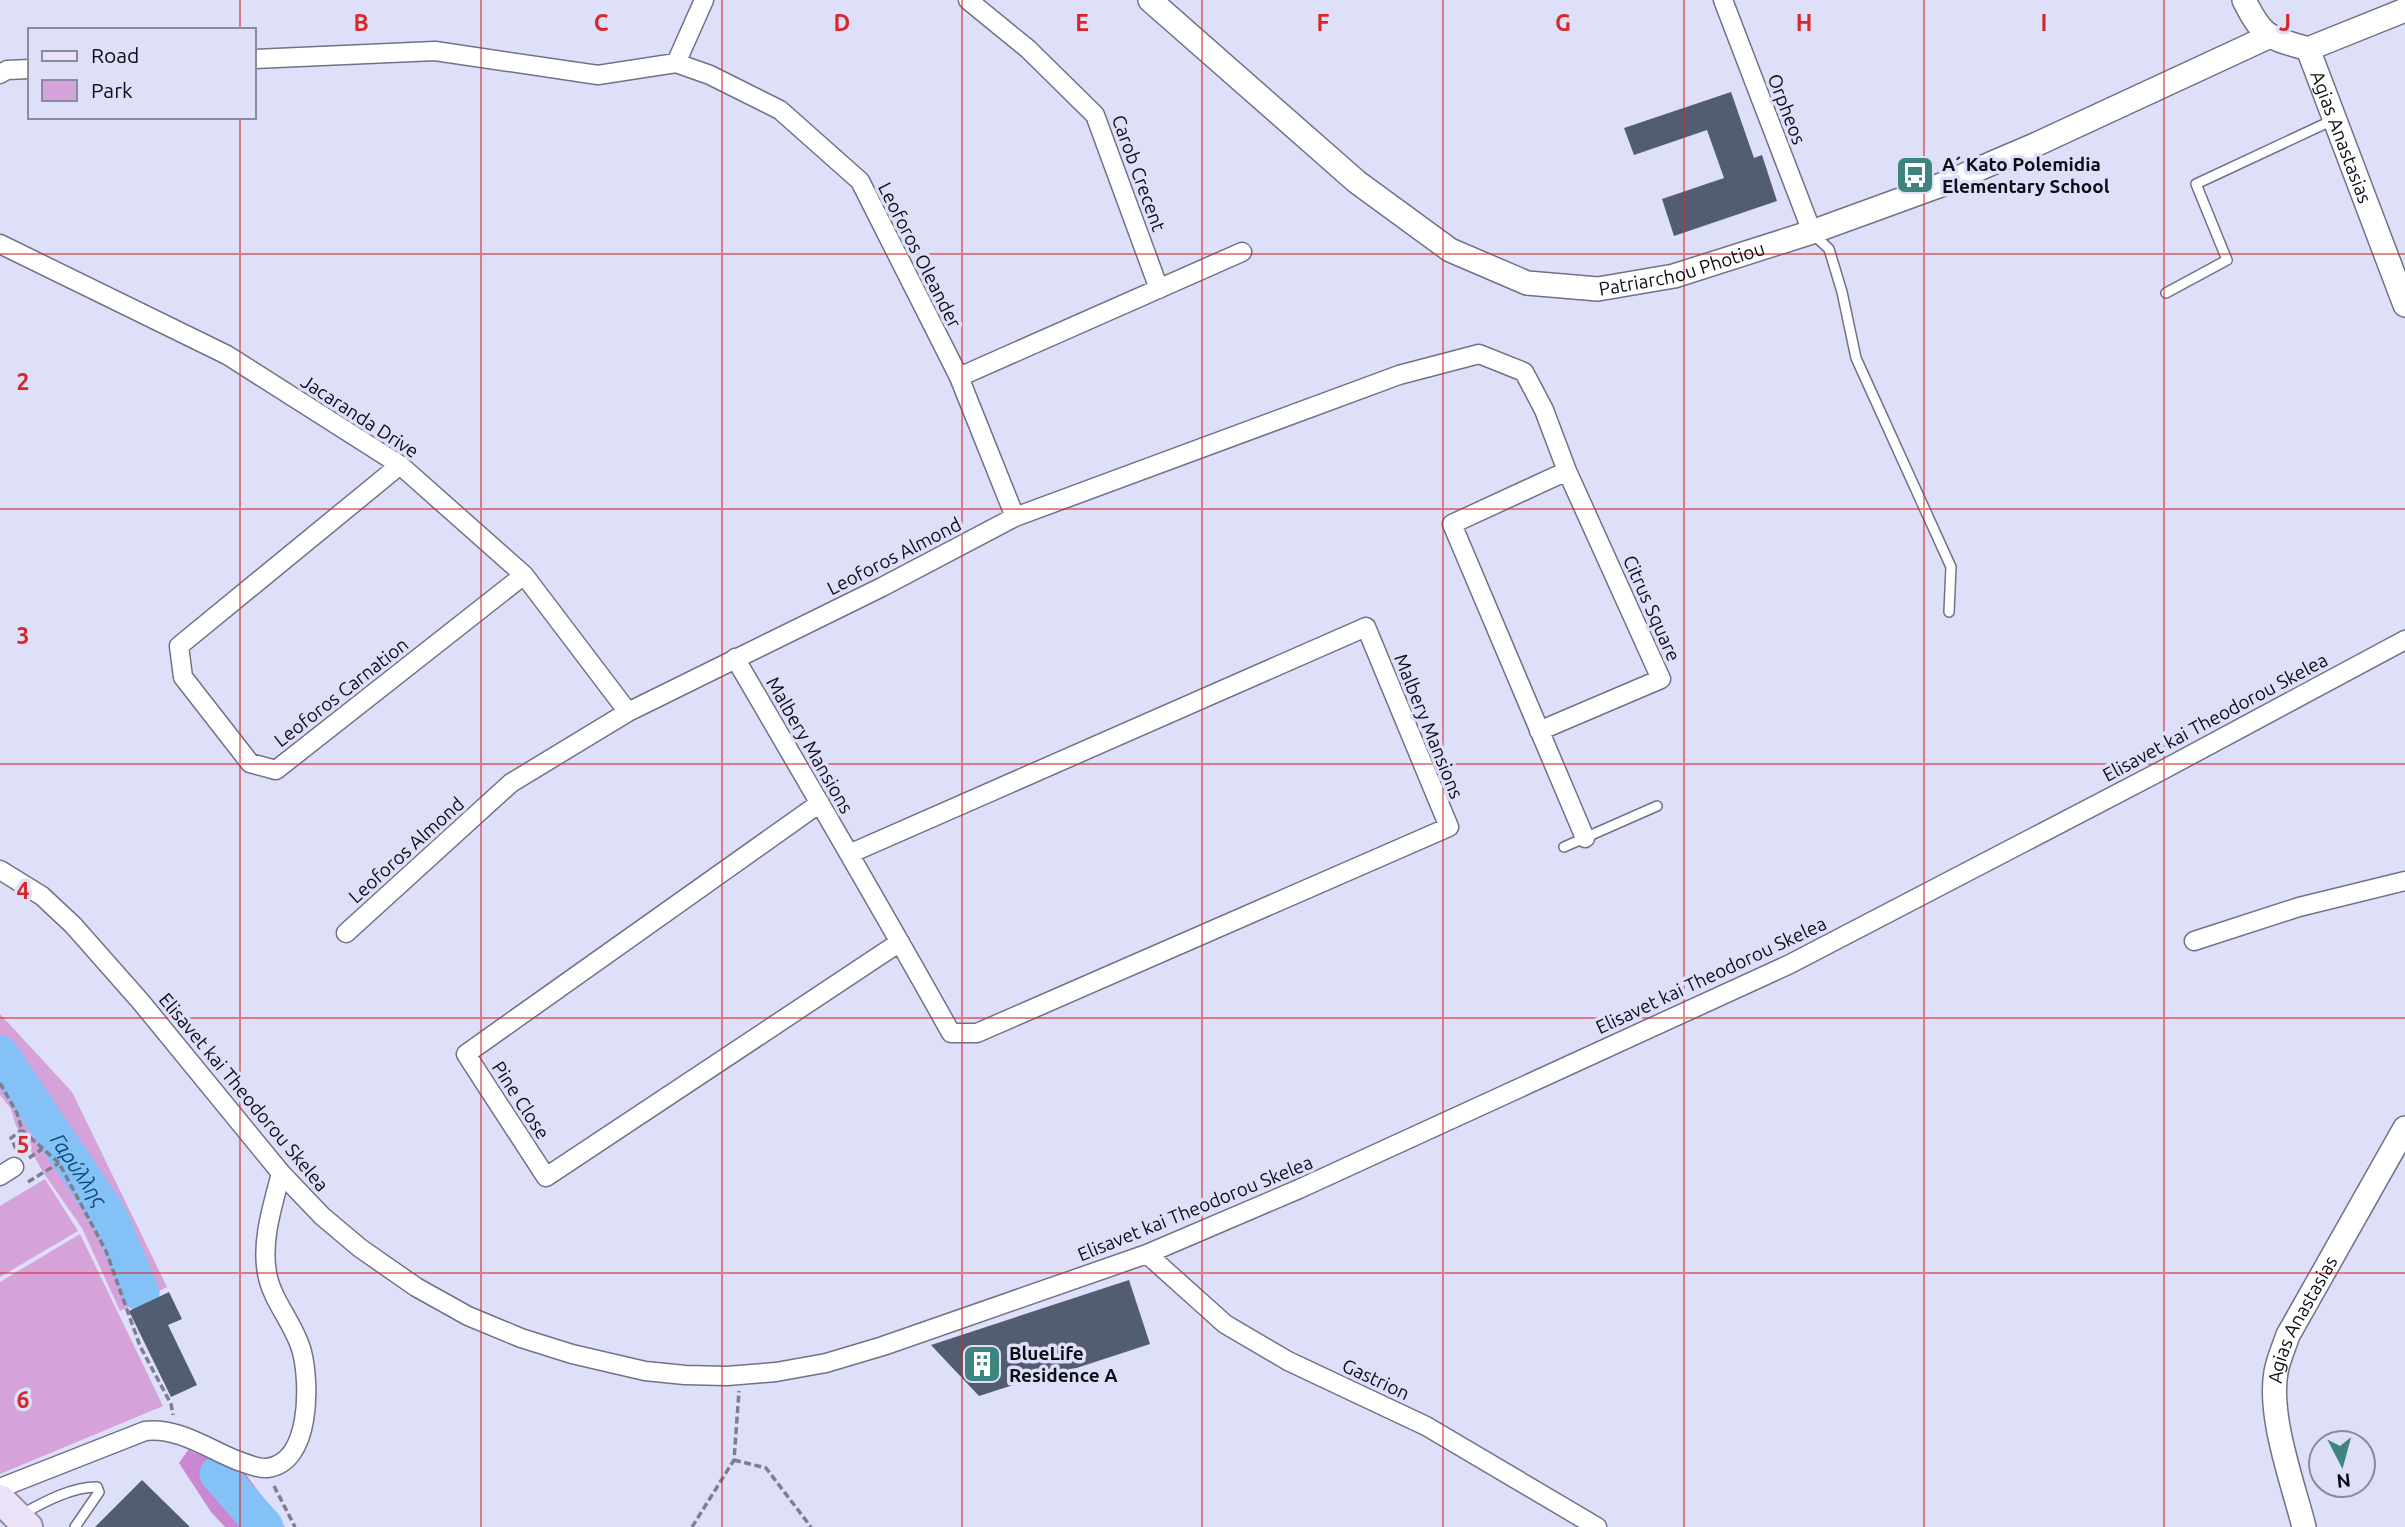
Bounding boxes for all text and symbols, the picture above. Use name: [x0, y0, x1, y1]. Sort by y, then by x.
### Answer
text: B: [353, 10, 369, 35]
text: C: [594, 10, 609, 35]
text: D: [834, 10, 850, 35]
text: E: [1075, 10, 1089, 35]
text: F: [1317, 10, 1330, 35]
text: G: [1555, 10, 1571, 35]
text: H: [1796, 10, 1812, 35]
text: I: [2041, 10, 2047, 35]
text: J: [2279, 10, 2291, 35]
legend: [28, 28, 256, 119]
text: Road: [91, 43, 139, 67]
street label: Agias Anastasias: [2306, 68, 2376, 206]
street label: Orpheos: [1764, 71, 1810, 147]
text: Park: [91, 78, 133, 102]
street label: Carob Crecent: [1108, 112, 1170, 235]
place label: A´ Kato Polemidia Elementary School: [1942, 153, 2110, 197]
bus stop icon: A´ Kato Polemidia Elementary School: [1894, 154, 1936, 196]
street label: Leoforos Oleander: [874, 179, 966, 331]
street label: Patriarchou Photiou: [1597, 237, 1767, 300]
text: 2: [17, 369, 29, 394]
street label: Jacaranda Drive: [297, 370, 423, 462]
street label: Leoforos Almond: [823, 513, 965, 599]
street label: Citrus Square: [1619, 552, 1685, 664]
text: 3: [17, 623, 29, 648]
street label: Leoforos Carnation: [270, 633, 412, 751]
street label: Elisavet kai Theodorou Skelea: [2099, 648, 2331, 786]
street label: Malbery Mansions: [1390, 650, 1468, 802]
street label: Malbery Mansions: [762, 673, 858, 817]
street label: Leoforos Almond: [344, 793, 468, 907]
text: 4: [17, 878, 30, 903]
street label: Elisavet kai Theodorou Skelea: [1592, 912, 1830, 1038]
street label: Elisavet kai Theodorou Skelea: [155, 988, 333, 1196]
street label: Pine Close: [488, 1057, 554, 1143]
water label: Γαρύλλης: [46, 1128, 113, 1212]
text: 5: [17, 1132, 29, 1157]
street label: Elisavet kai Theodorou Skelea: [1074, 1151, 1316, 1265]
street label: Agias Anastasias: [2264, 1252, 2342, 1385]
place label: BlueLife Residence A: [1009, 1342, 1118, 1386]
building icon: BlueLife Residence A: [961, 1343, 1003, 1385]
street label: Gastrion: [1339, 1354, 1413, 1404]
text: 6: [17, 1387, 30, 1412]
north arrow: [2307, 1429, 2377, 1499]
text: N: [2336, 1469, 2352, 1493]

